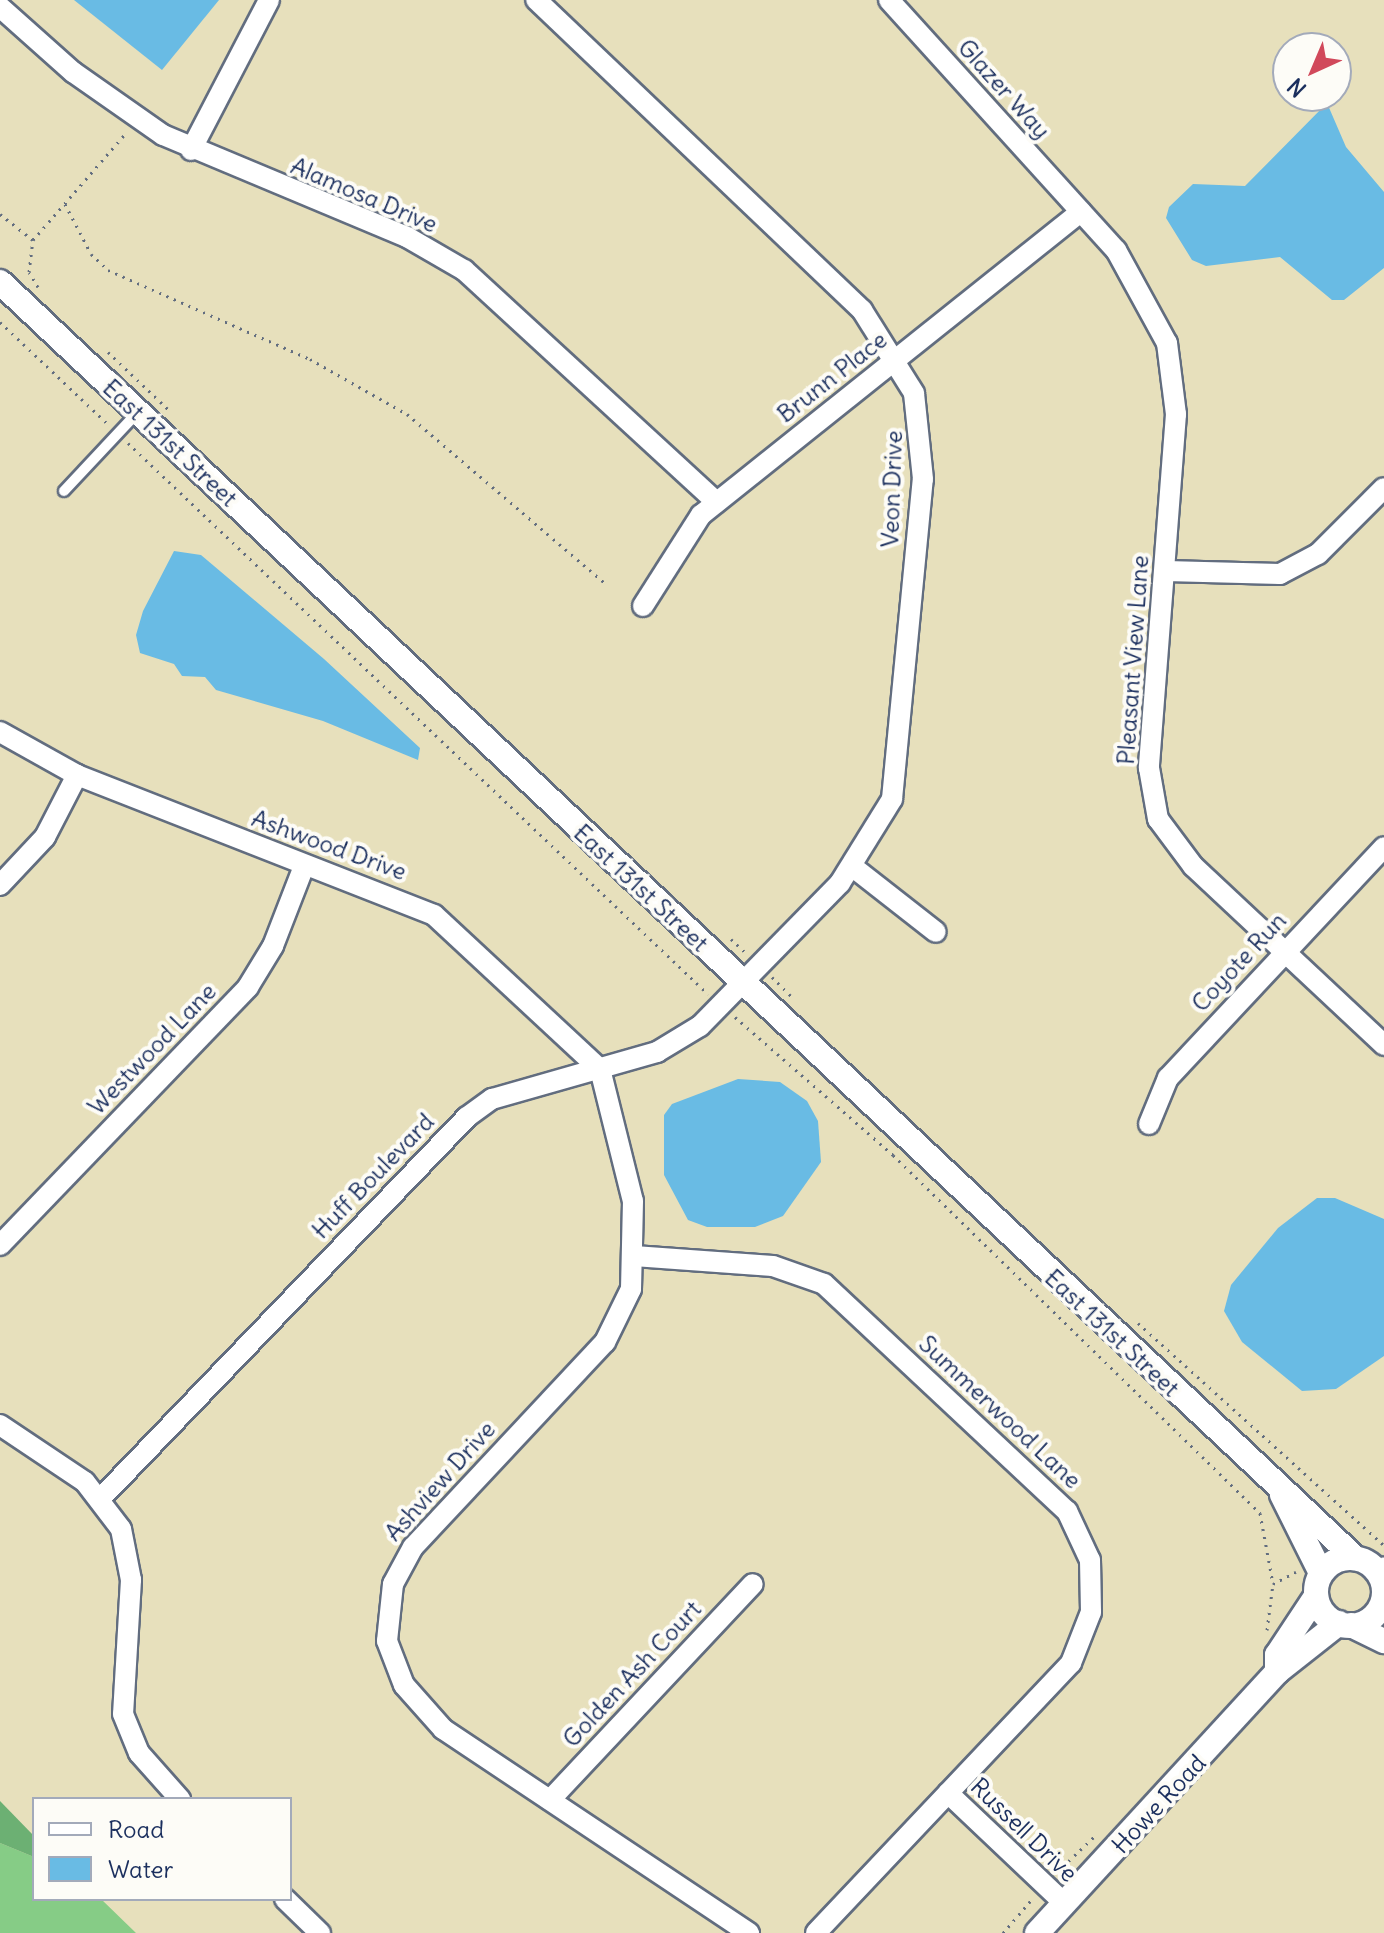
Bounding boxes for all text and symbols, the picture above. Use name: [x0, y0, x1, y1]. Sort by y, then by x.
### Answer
north arrow: [1272, 32, 1352, 112]
street label: Glazer Way: [952, 33, 1056, 145]
text: N: [1282, 72, 1312, 103]
street label: Alamosa Drive: [287, 151, 441, 239]
street label: Brunn Place: [771, 325, 893, 429]
street label: East 131st Street: [97, 373, 243, 513]
street label: Veon Drive: [876, 430, 908, 548]
street label: Pleasant View Lane: [1111, 554, 1155, 766]
street label: Ashwood Drive: [248, 804, 410, 886]
street label: East 131st Street: [568, 818, 714, 958]
street label: Coyote Run: [1186, 906, 1292, 1018]
street label: Westwood Lane: [82, 977, 222, 1121]
street label: Huff Boulevard: [306, 1107, 440, 1245]
street label: East 131st Street: [1039, 1263, 1185, 1403]
street label: Summerwood Lane: [913, 1329, 1087, 1495]
street label: Ashview Drive: [379, 1415, 501, 1547]
street label: Golden Ash Court: [557, 1595, 707, 1753]
street label: Howe Road: [1106, 1749, 1212, 1859]
street label: Russell Drive: [965, 1772, 1083, 1888]
legend: [32, 1797, 292, 1901]
text: Road: [108, 1814, 164, 1844]
text: Water: [108, 1854, 173, 1884]

